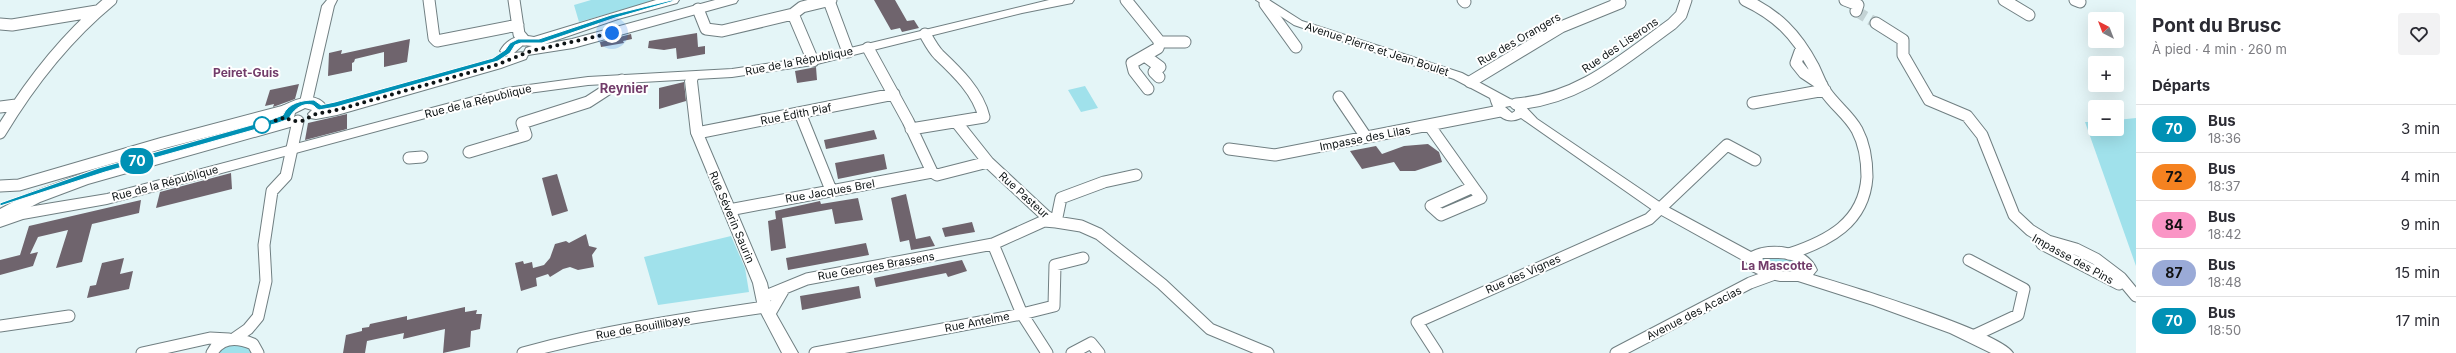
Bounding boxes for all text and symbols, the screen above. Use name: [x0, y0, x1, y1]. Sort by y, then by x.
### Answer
street label: Rue des Orangers: [1475, 9, 1563, 68]
north arrow: [2088, 12, 2124, 48]
map controls: [2088, 12, 2124, 136]
button: heart: [2398, 13, 2440, 55]
street label: Rue des Liserons: [1579, 14, 1661, 76]
text: Pont du Brusc: [2152, 14, 2281, 37]
street label: Avenue Pierre et Jean Boulet: [1303, 19, 1451, 79]
your location: [602, 23, 622, 43]
text: À pied · 4 min · 260 m: [2152, 41, 2287, 57]
street label: Rue de la République: [744, 44, 854, 78]
button: +: [2088, 56, 2124, 92]
district label: Peiret-Guis: [213, 65, 279, 80]
text: Départs: [2152, 76, 2210, 95]
district label: Reynier: [600, 80, 649, 96]
street label: Rue de la République: [423, 81, 533, 121]
street label: Rue Édith Piaf: [759, 100, 833, 128]
button: −: [2088, 100, 2124, 136]
text: Bus: [2208, 111, 2236, 130]
unlabelled marker: [253, 116, 271, 134]
text: 3 min: [2401, 119, 2440, 138]
text: 70: [2165, 120, 2183, 137]
street label: Impasse des Lilas: [1318, 122, 1412, 154]
text: 18:36: [2208, 130, 2241, 146]
line badge: 70: [119, 148, 155, 174]
text: 70: [128, 152, 146, 169]
text: Bus: [2208, 159, 2236, 178]
street label: Rue de la République: [110, 162, 220, 204]
text: 4 min: [2400, 167, 2440, 186]
text: 72: [2166, 168, 2182, 185]
street label: Rue Séverin Saurin: [706, 169, 758, 265]
street label: Rue Pasteur: [996, 169, 1052, 221]
street label: Rue Jacques Brel: [784, 176, 876, 206]
text: 18:37: [2208, 178, 2240, 194]
text: Bus: [2208, 207, 2236, 226]
text: 9 min: [2401, 215, 2440, 234]
text: 84: [2165, 216, 2183, 233]
text: 18:42: [2208, 226, 2241, 242]
street label: Impasse des Pins: [2030, 231, 2116, 287]
street label: Rue Georges Brassens: [817, 249, 936, 283]
street label: Rue des Vignes: [1483, 251, 1563, 297]
text: Bus: [2208, 255, 2236, 274]
district label: La Mascotte: [1741, 258, 1813, 273]
text: 15 min: [2395, 263, 2440, 282]
text: 87: [2165, 264, 2183, 281]
text: 18:48: [2208, 274, 2242, 290]
street label: Avenue des Acacias: [1644, 283, 1744, 343]
text: Bus: [2208, 303, 2236, 322]
street label: Rue Antelme: [943, 309, 1011, 335]
text: 17 min: [2396, 311, 2440, 330]
street label: Rue de Bouillibaye: [595, 312, 691, 342]
text: 70: [2165, 312, 2183, 329]
text: 18:50: [2208, 322, 2241, 338]

